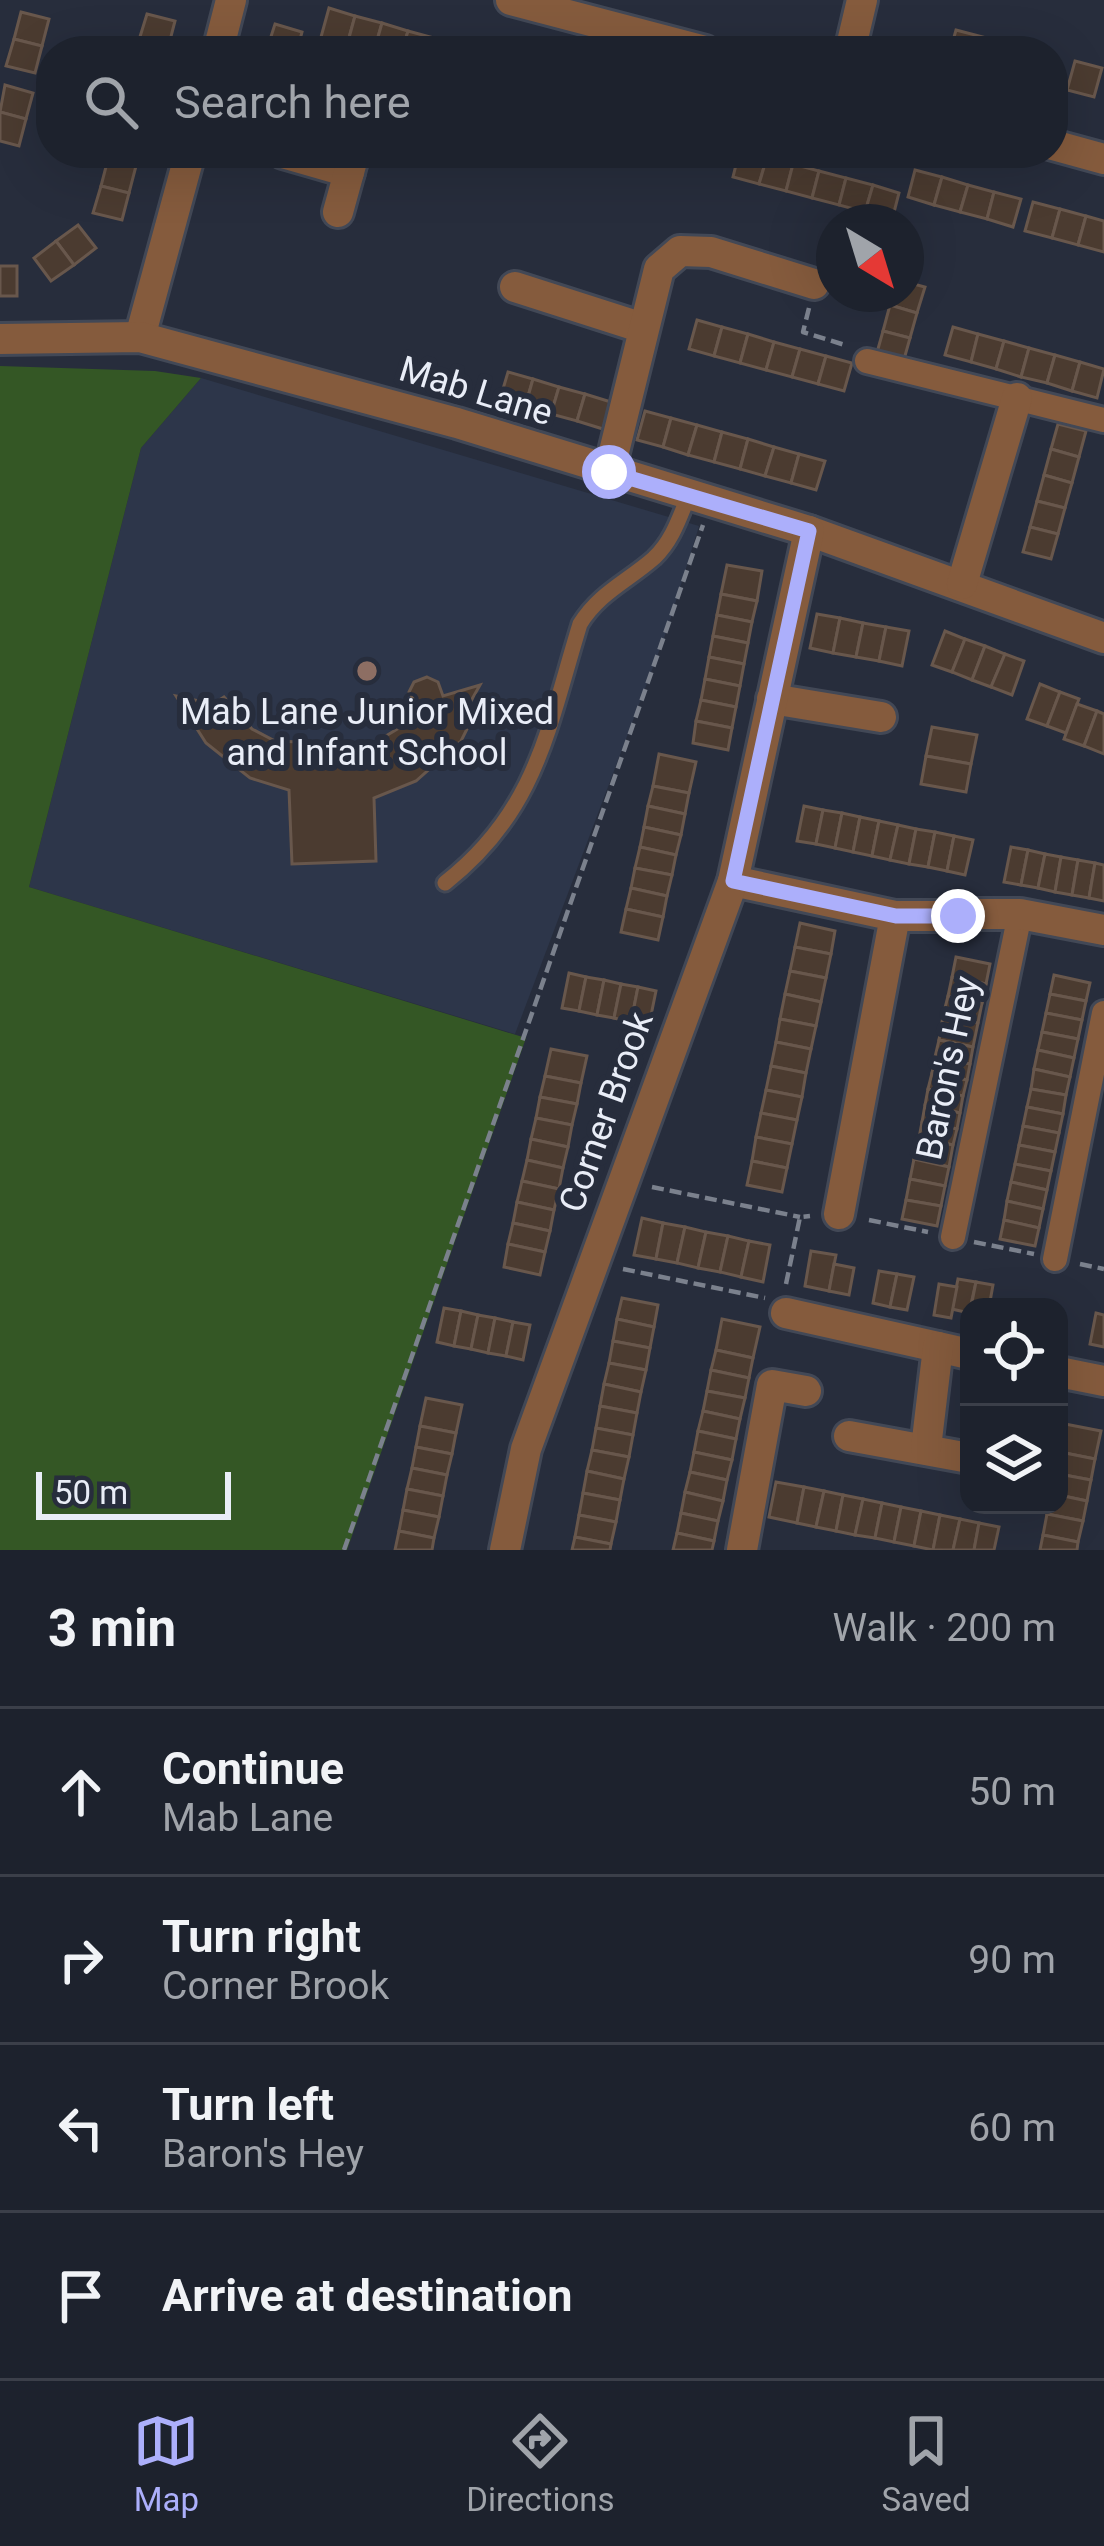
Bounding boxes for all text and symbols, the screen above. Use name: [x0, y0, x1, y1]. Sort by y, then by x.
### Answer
search box: [36, 36, 1068, 168]
icon: search: [78, 69, 144, 135]
text: Search here: [174, 76, 411, 129]
north arrow: [816, 204, 924, 312]
street label: Mab Lane: [394, 348, 558, 434]
route start: [582, 445, 636, 499]
marker: Mab Lane Junior Mixed and Infant School: [354, 658, 380, 684]
place label: Mab Lane Junior Mixed and Infant School: [180, 691, 554, 774]
route end: [931, 889, 985, 943]
street label: Baron's Hey: [908, 972, 988, 1164]
street label: Corner Brook: [550, 1006, 662, 1218]
map controls: [960, 1298, 1068, 1514]
button: locate: [960, 1298, 1068, 1406]
button: layers: [960, 1406, 1068, 1514]
scale bar: [36, 1466, 231, 1519]
text: 50 m: [54, 1473, 128, 1512]
text: 3 min: [48, 1599, 176, 1658]
text: Walk · 200 m: [832, 1605, 1056, 1651]
text: Continue: [162, 1742, 344, 1795]
icon: ahead: [48, 1759, 114, 1825]
text: 50 m: [968, 1769, 1056, 1815]
text: Mab Lane: [162, 1795, 333, 1841]
text: Turn right: [162, 1910, 361, 1963]
icon: right: [48, 1927, 114, 1993]
text: 90 m: [968, 1937, 1056, 1983]
text: Corner Brook: [162, 1963, 389, 2009]
text: Turn left: [162, 2078, 334, 2131]
icon: left: [48, 2095, 114, 2161]
text: 60 m: [968, 2105, 1056, 2151]
text: Baron's Hey: [162, 2131, 364, 2177]
icon: arrive: [48, 2263, 114, 2329]
text: Arrive at destination: [162, 2269, 573, 2322]
tab: Map: [133, 2408, 199, 2519]
tab: Directions: [466, 2408, 615, 2519]
tab: Saved: [881, 2408, 971, 2519]

